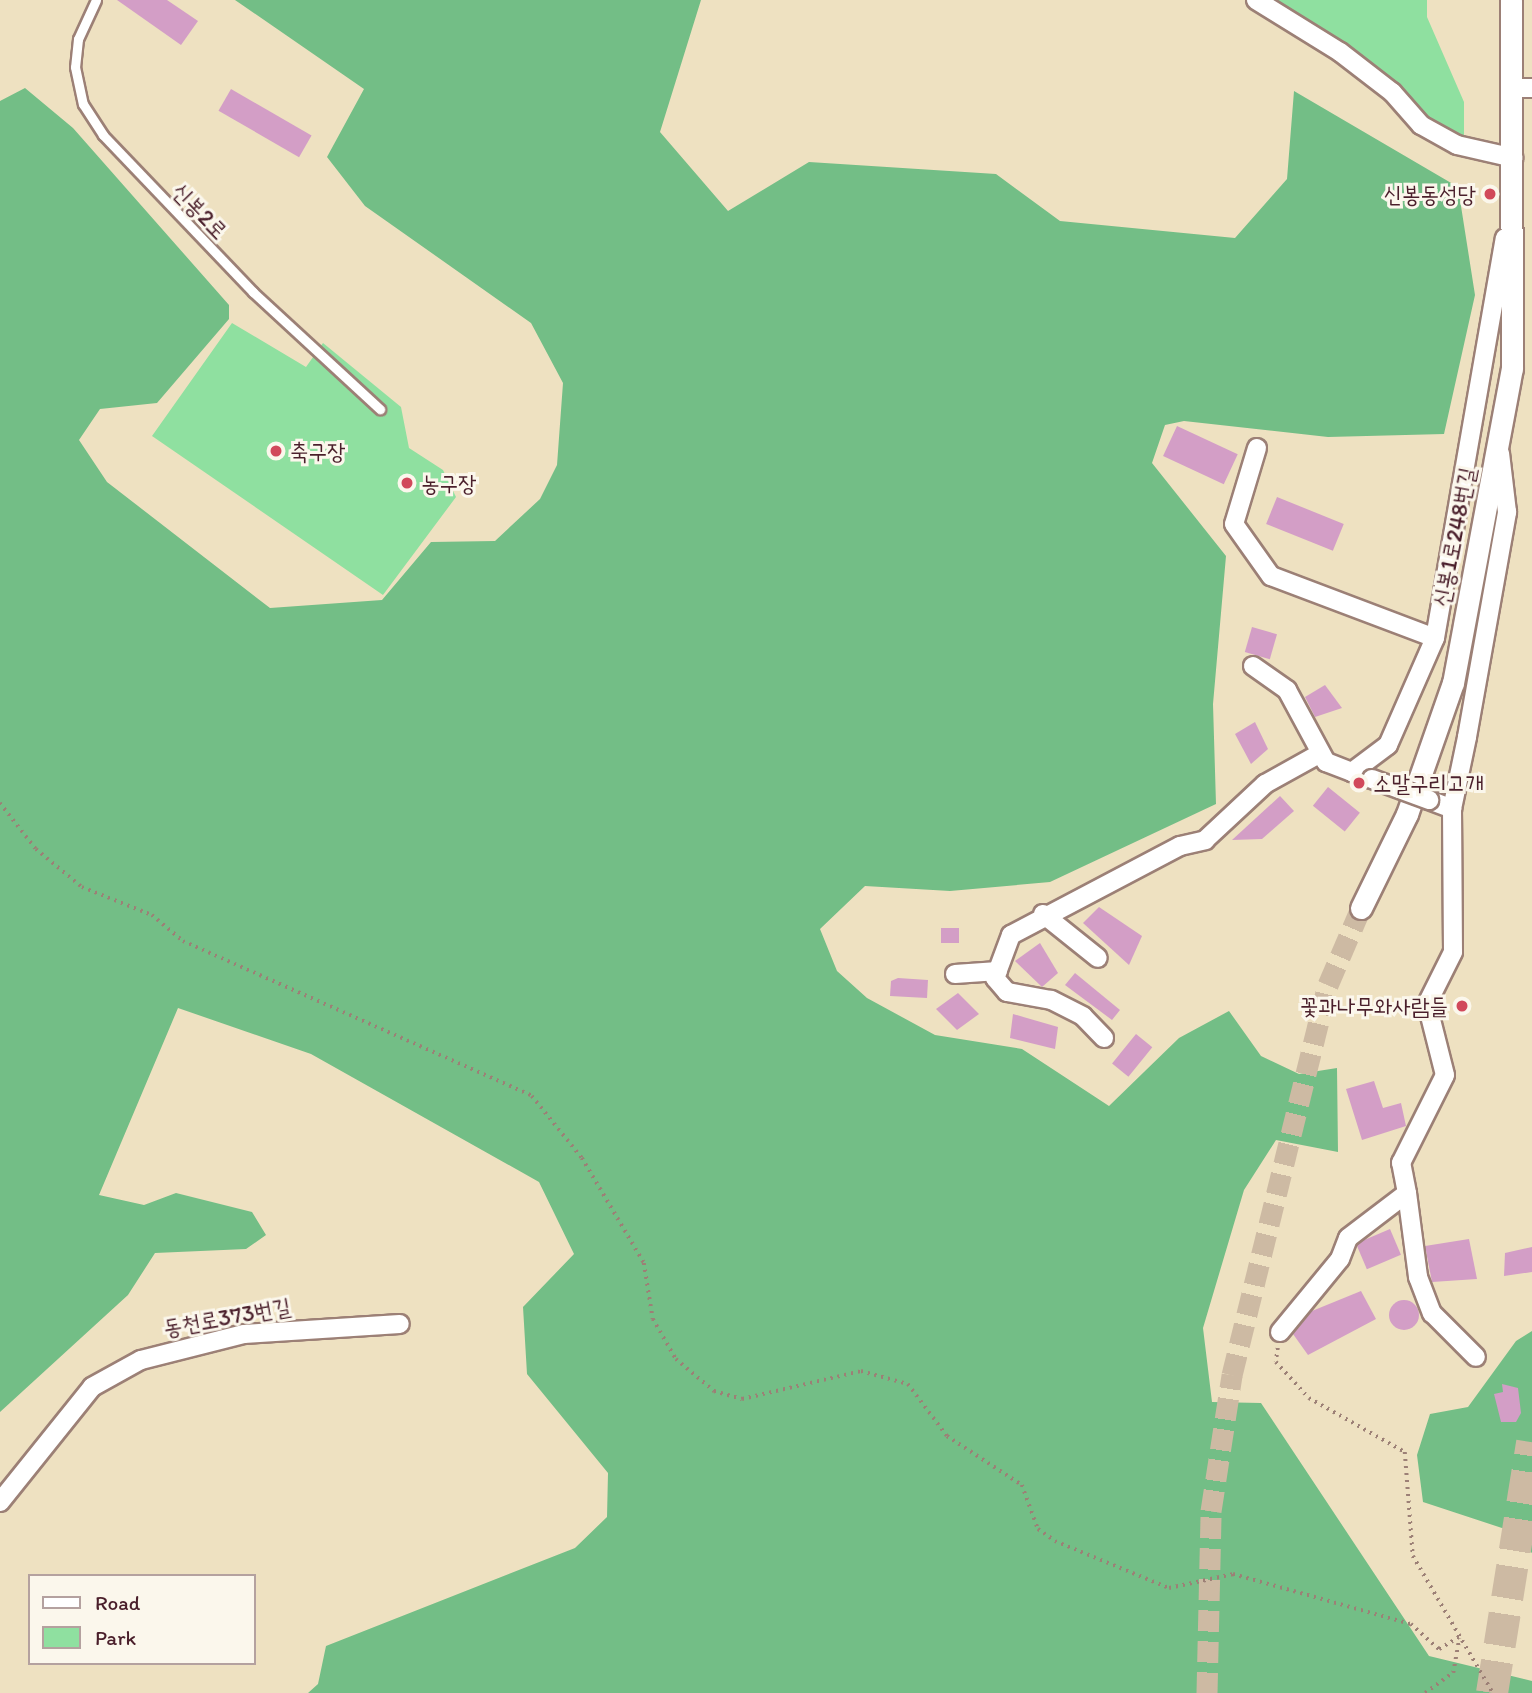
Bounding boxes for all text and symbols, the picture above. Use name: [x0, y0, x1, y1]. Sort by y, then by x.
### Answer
street label: 신봉2로: [167, 177, 233, 245]
place label: 신봉동성당: [1383, 180, 1476, 208]
marker: 신봉동성당: [1482, 186, 1498, 202]
place label: 축구장: [290, 437, 346, 465]
marker: 축구장: [268, 443, 284, 459]
street label: 신봉1로248번길: [1427, 465, 1481, 609]
place label: 농구장: [421, 469, 477, 497]
marker: 농구장: [399, 475, 415, 491]
place label: 소말구리고개: [1373, 769, 1484, 797]
marker: 소말구리고개: [1351, 775, 1367, 791]
place label: 꽃과나무와사람들: [1300, 992, 1448, 1020]
marker: 꽃과나무와사람들: [1454, 998, 1470, 1014]
street label: 동천로373번길: [161, 1292, 293, 1342]
legend: [28, 1574, 256, 1665]
text: Road: [95, 1590, 140, 1615]
text: Park: [95, 1625, 136, 1650]

